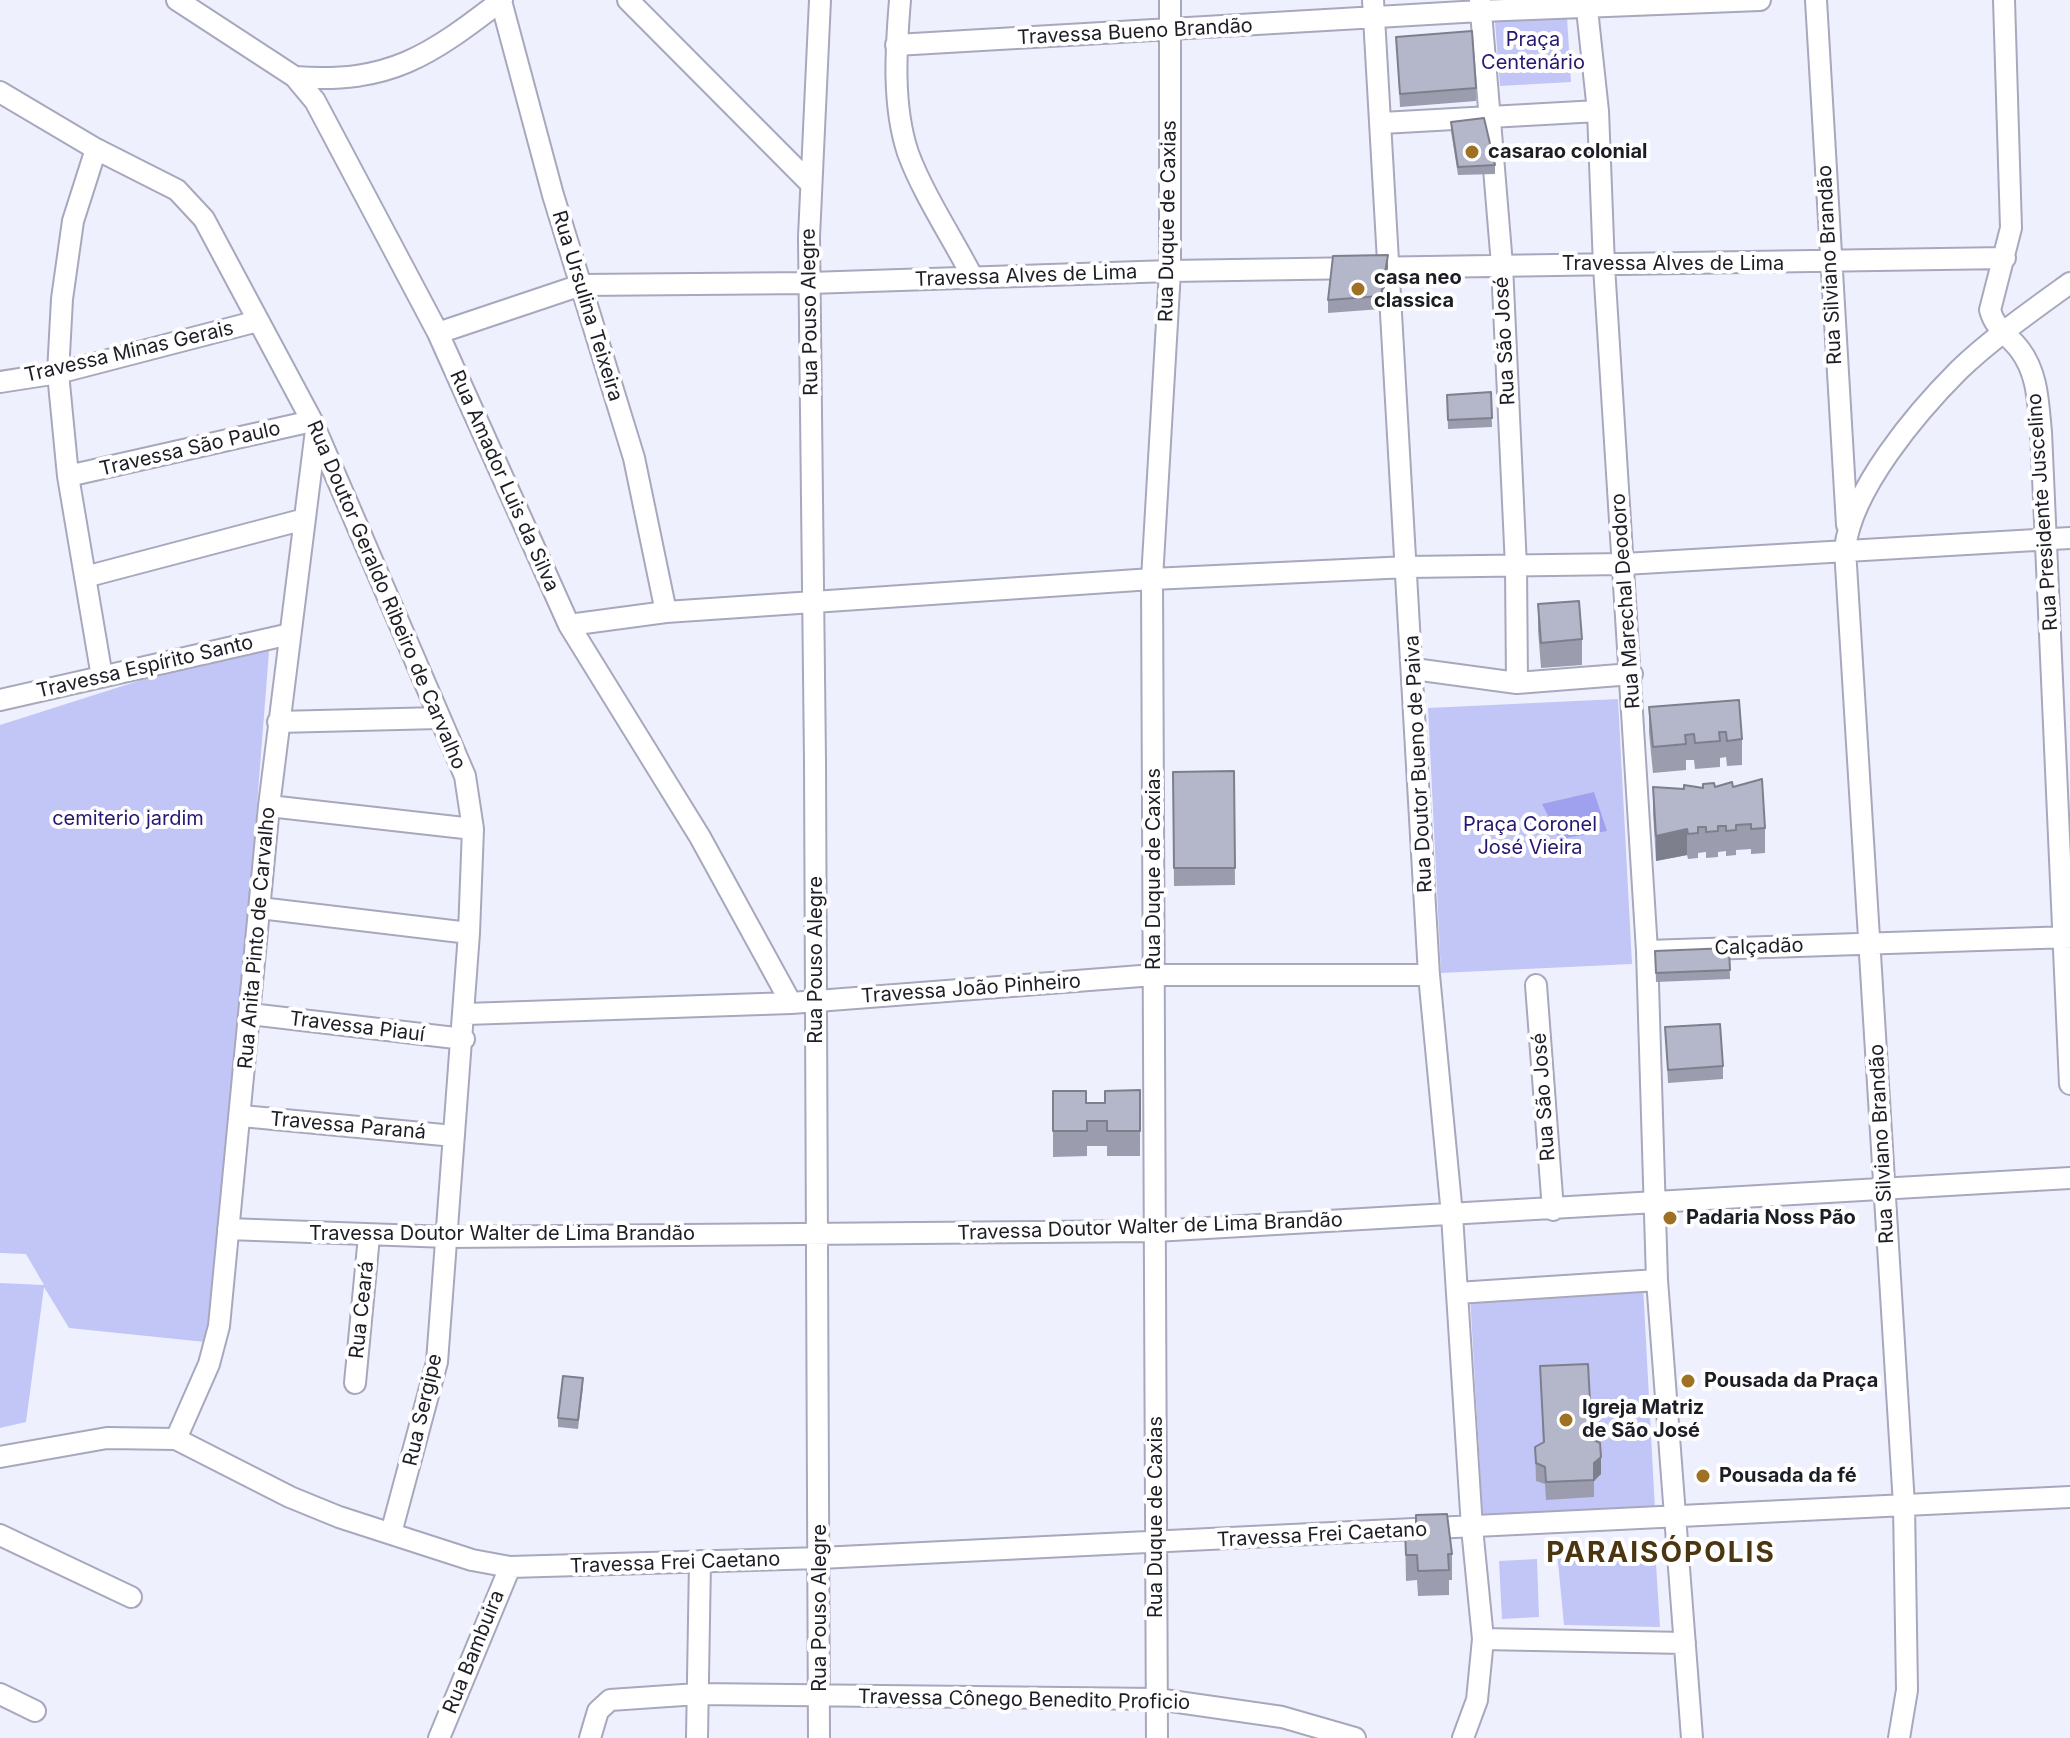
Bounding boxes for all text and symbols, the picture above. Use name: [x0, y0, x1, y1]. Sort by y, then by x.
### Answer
street label: Travessa Bueno Brandão: [1017, 14, 1253, 50]
park label: Praça Centenário: [1481, 28, 1585, 75]
street label: Rua Duque de Caxias: [1154, 120, 1182, 322]
place label: casarao colonial: [1488, 140, 1647, 164]
marker: casarao colonial: [1463, 143, 1481, 161]
street label: Rua Silviano Brandão: [1813, 164, 1847, 366]
street label: Rua Ursulina Teixeira: [547, 208, 627, 404]
street label: Rua Pouso Alegre: [797, 228, 823, 396]
street label: Travessa Alves de Lima: [1562, 252, 1784, 276]
street label: Travessa Alves de Lima: [914, 260, 1138, 292]
place label: casa neo classica: [1374, 266, 1462, 313]
street label: Rua São José: [1490, 276, 1520, 406]
marker: casa neo classica: [1349, 280, 1367, 298]
street label: Travessa Minas Gerais: [22, 316, 236, 388]
street label: Rua Amador Luis da Silva: [444, 367, 564, 595]
street label: Rua Presidente Juscelino: [2023, 392, 2063, 632]
street label: Travessa São Paulo: [97, 416, 283, 482]
street label: Rua Doutor Geraldo Ribeiro de Carvalho: [301, 417, 471, 773]
street label: Rua Marechal Deodoro: [1606, 492, 1646, 710]
street label: Travessa Espírito Santo: [35, 630, 255, 704]
street label: Rua Doutor Bueno de Paiva: [1400, 635, 1438, 893]
street label: Rua Duque de Caxias: [1142, 768, 1166, 970]
street label: Rua Anita Pinto de Carvalho: [234, 806, 280, 1070]
park label: cemiterio jardim: [52, 807, 204, 831]
park label: Praça Coronel José Vieira: [1463, 813, 1597, 860]
street label: Rua Pouso Alegre: [804, 876, 828, 1044]
street label: Calçadão: [1714, 933, 1804, 961]
street label: Travessa João Pinheiro: [860, 969, 1082, 1009]
street label: Travessa Piauí: [288, 1007, 426, 1047]
street label: Rua São José: [1528, 1032, 1560, 1162]
street label: Rua Silviano Brandão: [1865, 1043, 1899, 1245]
street label: Travessa Paraná: [269, 1107, 427, 1145]
place label: Padaria Noss Pão: [1686, 1206, 1856, 1230]
street label: Travessa Doutor Walter de Lima Brandão: [957, 1208, 1343, 1246]
marker: Padaria Noss Pão: [1661, 1209, 1679, 1227]
street label: Travessa Doutor Walter de Lima Brandão: [309, 1222, 695, 1246]
street label: Rua Ceará: [345, 1260, 379, 1360]
street label: Rua Sergipe: [398, 1352, 448, 1468]
place label: Pousada da Praça: [1704, 1369, 1878, 1393]
marker: Pousada da Praça: [1679, 1372, 1697, 1390]
place label: Igreja Matriz de São José: [1582, 1396, 1704, 1443]
marker: Igreja Matriz de São José: [1557, 1411, 1575, 1429]
street label: Rua Duque de Caxias: [1144, 1416, 1168, 1618]
place label: Pousada da fé: [1719, 1464, 1857, 1488]
marker: Pousada da fé: [1694, 1467, 1712, 1485]
street label: Travessa Frei Caetano: [1216, 1518, 1428, 1552]
street label: Rua Pouso Alegre: [808, 1524, 832, 1692]
district label: PARAISÓPOLIS: [1546, 1537, 1776, 1571]
street label: Travessa Frei Caetano: [569, 1547, 781, 1579]
street label: Rua Bambuira: [438, 1587, 510, 1717]
street label: Travessa Cônego Benedito Proficio: [858, 1685, 1190, 1715]

